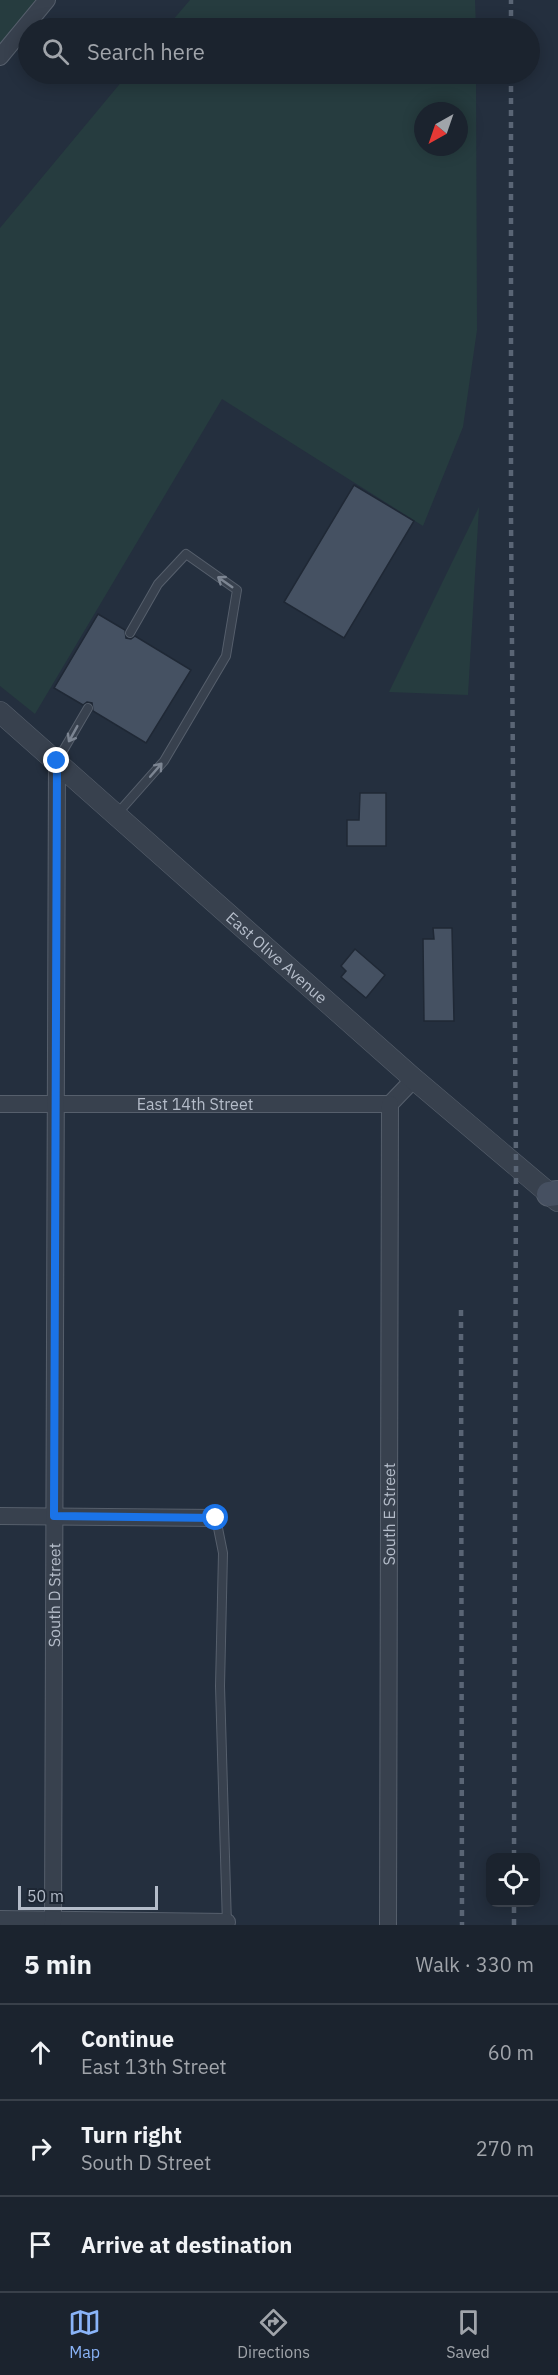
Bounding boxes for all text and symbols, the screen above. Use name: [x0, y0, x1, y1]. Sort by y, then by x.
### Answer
search box: [18, 18, 540, 84]
icon: search: [39, 35, 72, 68]
text: Search here: [87, 37, 205, 66]
north arrow: [414, 102, 468, 156]
one-way arrow: [218, 575, 234, 588]
one-way arrow: [66, 726, 78, 743]
route end: [43, 747, 69, 773]
one-way arrow: [149, 762, 162, 778]
street label: East Olive Avenue: [222, 907, 332, 1008]
street label: East 14th Street: [137, 1094, 253, 1114]
street label: South E Street: [379, 1463, 399, 1565]
route start: [202, 1504, 228, 1530]
street label: South D Street: [44, 1543, 64, 1647]
map controls: [486, 1853, 540, 1907]
button: locate: [486, 1853, 540, 1907]
scale bar: [18, 1883, 158, 1910]
text: 50 m: [27, 1886, 64, 1906]
text: 5 min: [24, 1947, 92, 1981]
text: Walk · 330 m: [416, 1951, 534, 1978]
text: Continue: [81, 2024, 174, 2053]
icon: ahead: [24, 2036, 57, 2069]
text: 60 m: [488, 2039, 534, 2066]
text: East 13th Street: [81, 2053, 227, 2080]
text: Turn right: [81, 2120, 182, 2149]
icon: right: [24, 2132, 57, 2165]
text: 270 m: [476, 2135, 534, 2162]
text: South D Street: [81, 2149, 211, 2176]
icon: arrive: [24, 2228, 57, 2261]
text: Arrive at destination: [81, 2230, 292, 2259]
tab: Map: [68, 2306, 101, 2362]
tab: Directions: [237, 2306, 310, 2362]
tab: Saved: [446, 2306, 490, 2362]

